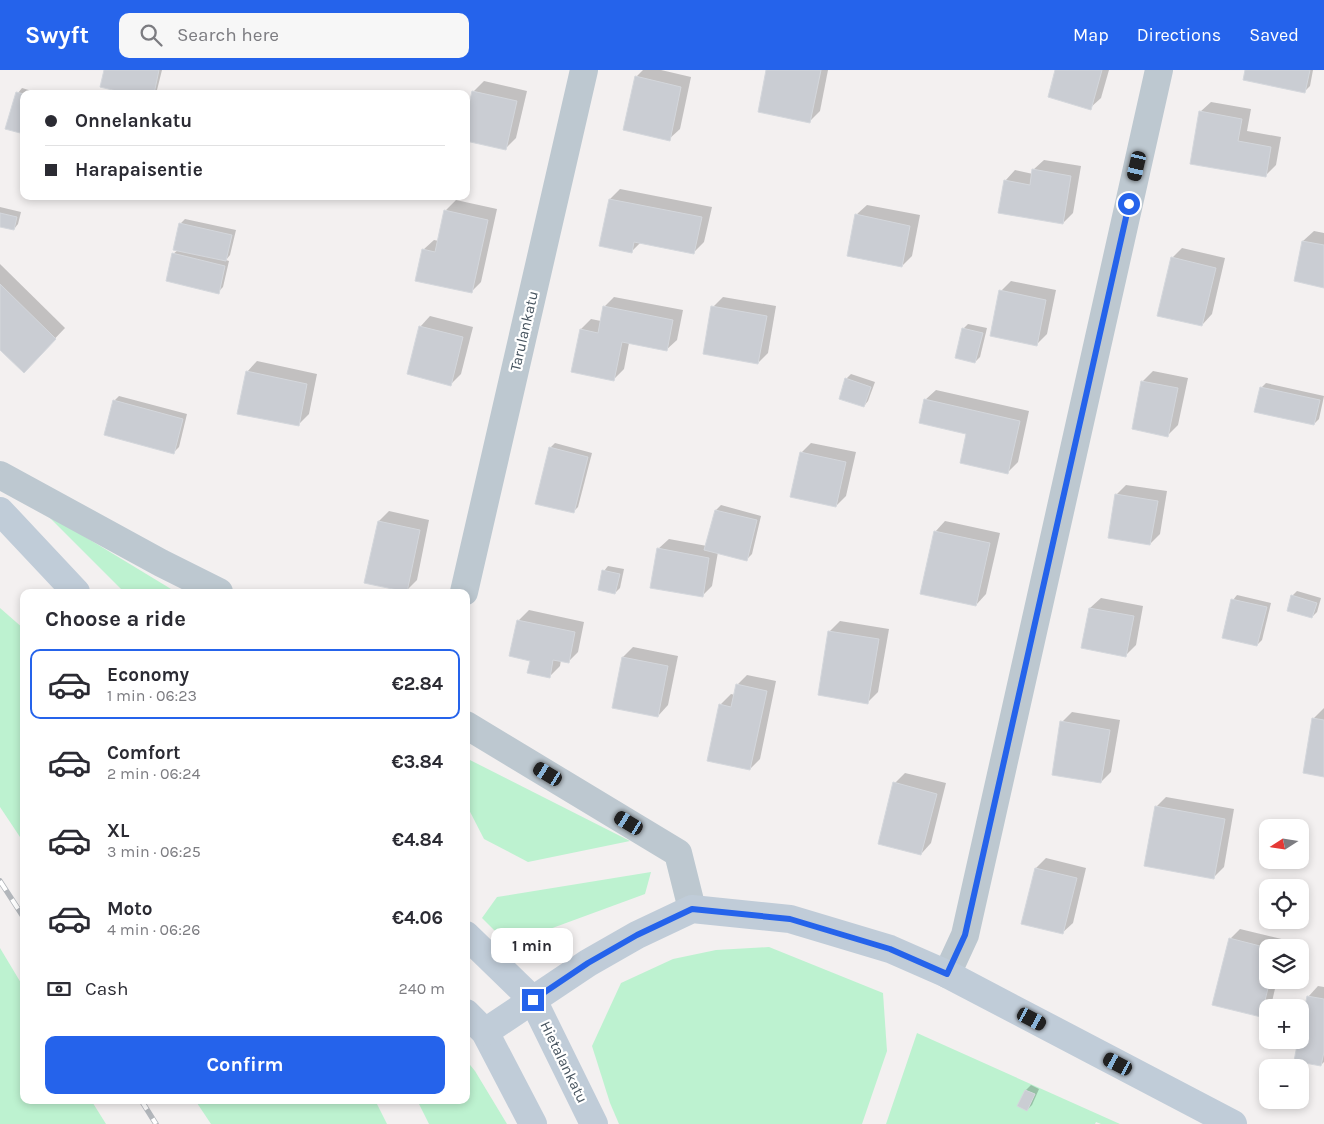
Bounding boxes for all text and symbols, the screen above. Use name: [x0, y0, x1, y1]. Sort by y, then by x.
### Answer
search box: [119, 13, 469, 58]
text: Swyft: [25, 21, 89, 49]
icon: search: [137, 21, 165, 49]
text: Search here: [177, 24, 279, 46]
text: Map: [1073, 24, 1109, 46]
text: Directions: [1137, 24, 1221, 46]
text: Saved: [1249, 24, 1299, 46]
text: Onnelankatu: [75, 110, 192, 132]
car: [1126, 150, 1147, 182]
text: Harapaisentie: [75, 159, 203, 181]
route start: [1118, 193, 1140, 215]
street label: Tarulankatu: [506, 289, 542, 373]
text: Choose a ride: [45, 606, 186, 632]
icon: car: [47, 662, 92, 707]
text: Economy: [107, 664, 189, 686]
text: €2.84: [392, 673, 443, 695]
text: 1 min · 06:23: [107, 686, 197, 705]
icon: car: [47, 740, 92, 785]
text: Comfort: [107, 742, 181, 764]
text: €3.84: [391, 751, 443, 773]
car: [531, 760, 564, 788]
text: 2 min · 06:24: [107, 764, 200, 783]
car: [612, 809, 645, 837]
icon: car: [47, 818, 92, 863]
north arrow: [1259, 819, 1309, 869]
map controls: [1259, 819, 1309, 1109]
text: XL: [107, 820, 129, 842]
text: €4.84: [392, 829, 443, 851]
text: 3 min · 06:25: [107, 842, 201, 861]
button: locate: [1259, 879, 1309, 929]
icon: car: [47, 896, 92, 941]
text: Moto: [107, 898, 153, 920]
text: €4.06: [392, 907, 443, 929]
text: 4 min · 06:26: [107, 920, 200, 939]
callout: 1 min: [492, 928, 574, 962]
text: 1 min: [512, 936, 552, 955]
button: layers: [1259, 939, 1309, 989]
icon: cash: [45, 975, 73, 1003]
text: Cash: [85, 978, 129, 1000]
text: 240 m: [399, 979, 445, 998]
route end: [522, 989, 544, 1011]
button: +: [1259, 999, 1309, 1049]
car: [1015, 1005, 1048, 1033]
street label: Hietalankatu: [536, 1018, 592, 1106]
button: Confirm: [45, 1036, 445, 1094]
car: [1101, 1050, 1134, 1078]
button: −: [1259, 1059, 1309, 1109]

